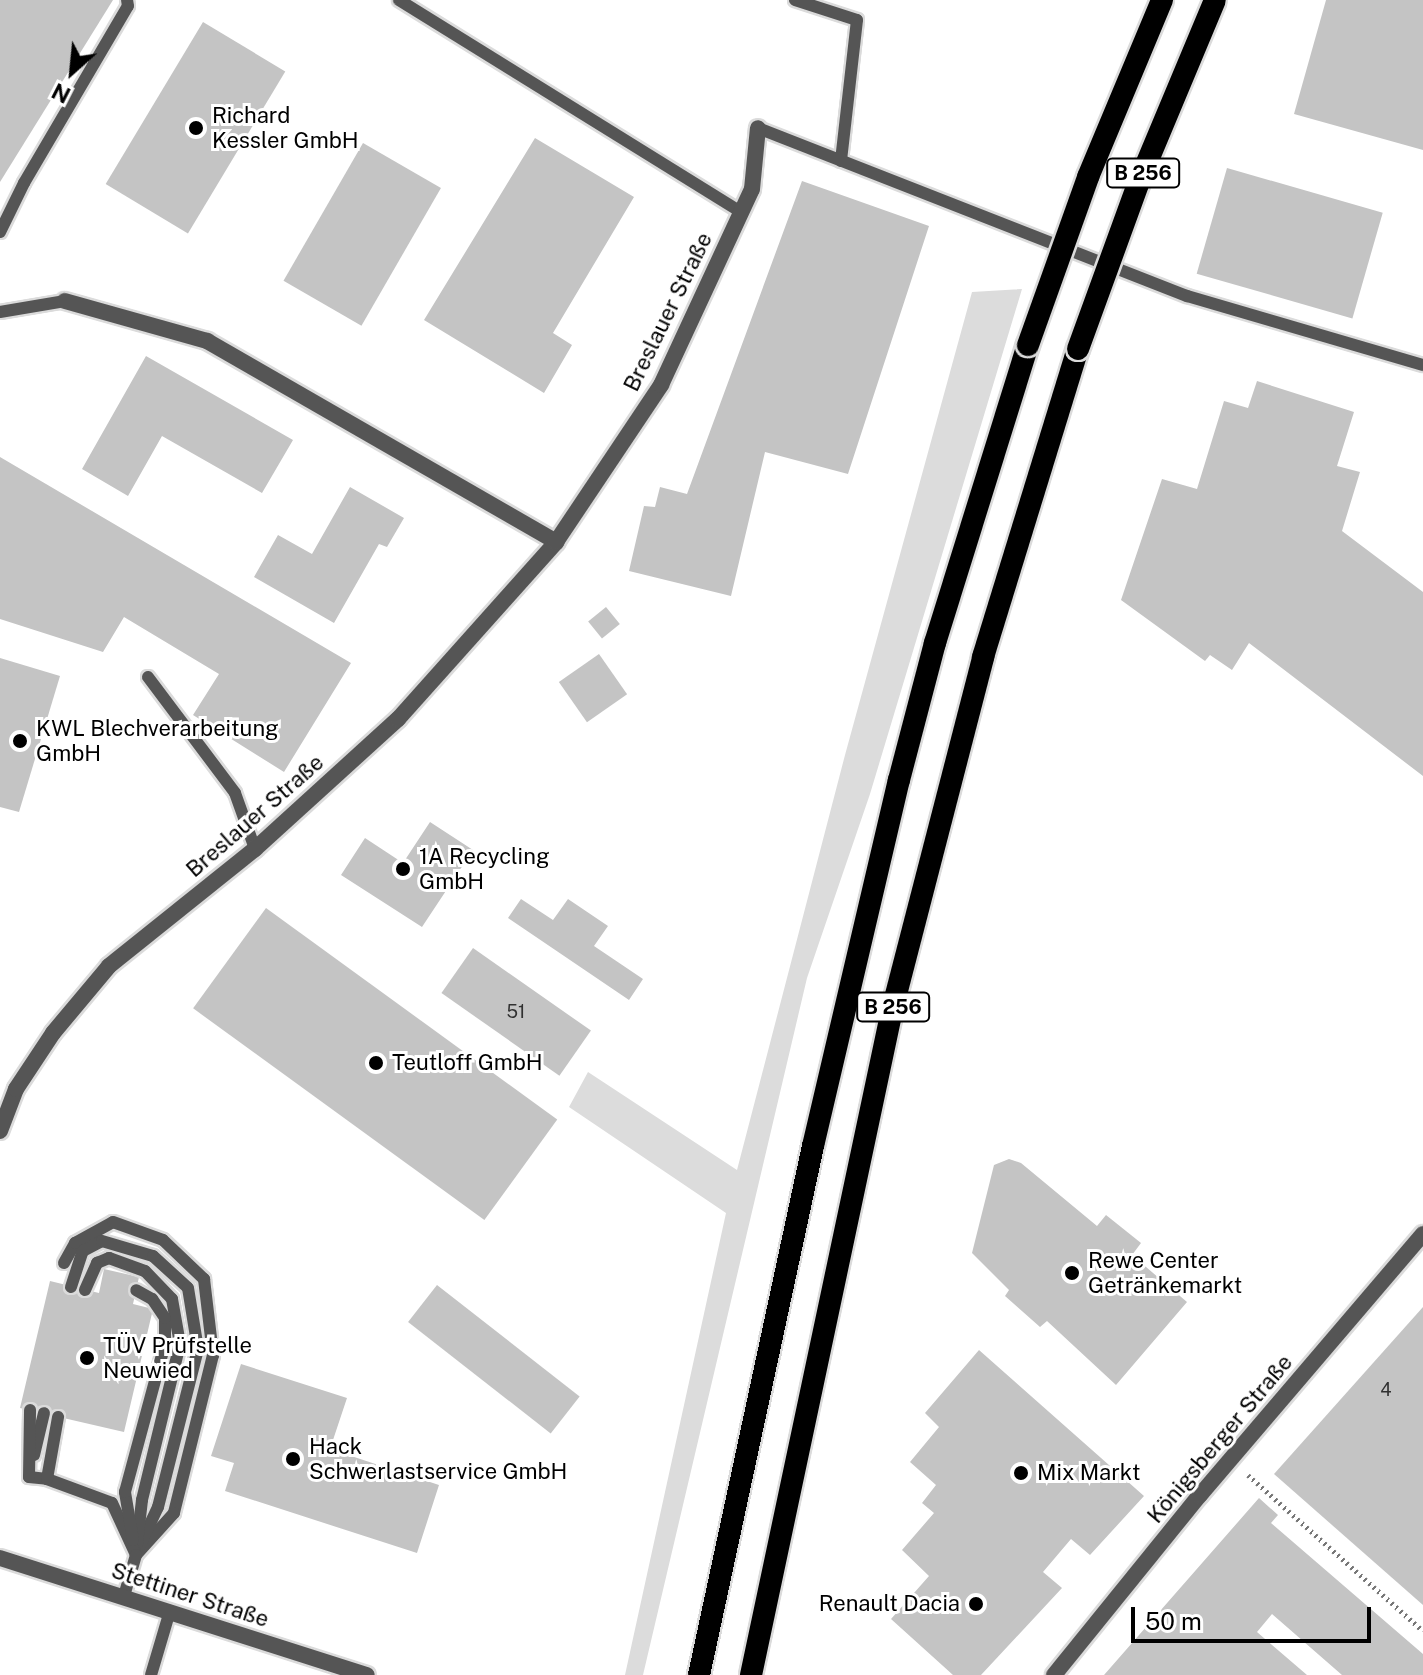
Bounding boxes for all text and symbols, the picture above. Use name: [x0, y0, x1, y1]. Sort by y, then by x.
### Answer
north arrow: [32, 32, 112, 112]
text: N: [48, 78, 75, 109]
place label: Richard Kessler GmbH: [212, 102, 358, 154]
marker: Richard Kessler GmbH: [187, 119, 205, 137]
road number: B 256: [1105, 157, 1181, 189]
street label: Breslauer Straße: [618, 228, 718, 396]
place label: KWL Blechverarbeitung GmbH: [36, 715, 279, 766]
marker: KWL Blechverarbeitung GmbH: [11, 732, 29, 750]
street label: Breslauer Straße: [181, 749, 329, 883]
place label: 1A Recycling GmbH: [419, 843, 550, 894]
marker: 1A Recycling GmbH: [394, 860, 412, 878]
road number: B 256: [855, 991, 931, 1023]
house number: 51: [507, 1001, 525, 1023]
place label: Teutloff GmbH: [392, 1050, 543, 1076]
marker: Teutloff GmbH: [367, 1054, 385, 1072]
place label: Rewe Center Getränkemarkt: [1088, 1247, 1242, 1298]
marker: Rewe Center Getränkemarkt: [1063, 1264, 1081, 1282]
place label: TÜV Prüfstelle Neuwied: [103, 1332, 252, 1384]
marker: TÜV Prüfstelle Neuwied: [78, 1349, 96, 1367]
street label: Königsberger Straße: [1142, 1349, 1298, 1529]
house number: 4: [1380, 1379, 1392, 1401]
place label: Hack Schwerlastservice GmbH: [309, 1433, 568, 1484]
marker: Hack Schwerlastservice GmbH: [284, 1450, 302, 1468]
place label: Mix Markt: [1037, 1460, 1140, 1486]
marker: Mix Markt: [1012, 1464, 1030, 1482]
street label: Stettiner Straße: [108, 1557, 272, 1633]
place label: Renault Dacia: [819, 1591, 960, 1617]
scale bar: [1135, 1591, 1375, 1641]
marker: Renault Dacia: [967, 1595, 985, 1613]
text: 50 m: [1145, 1607, 1202, 1635]

